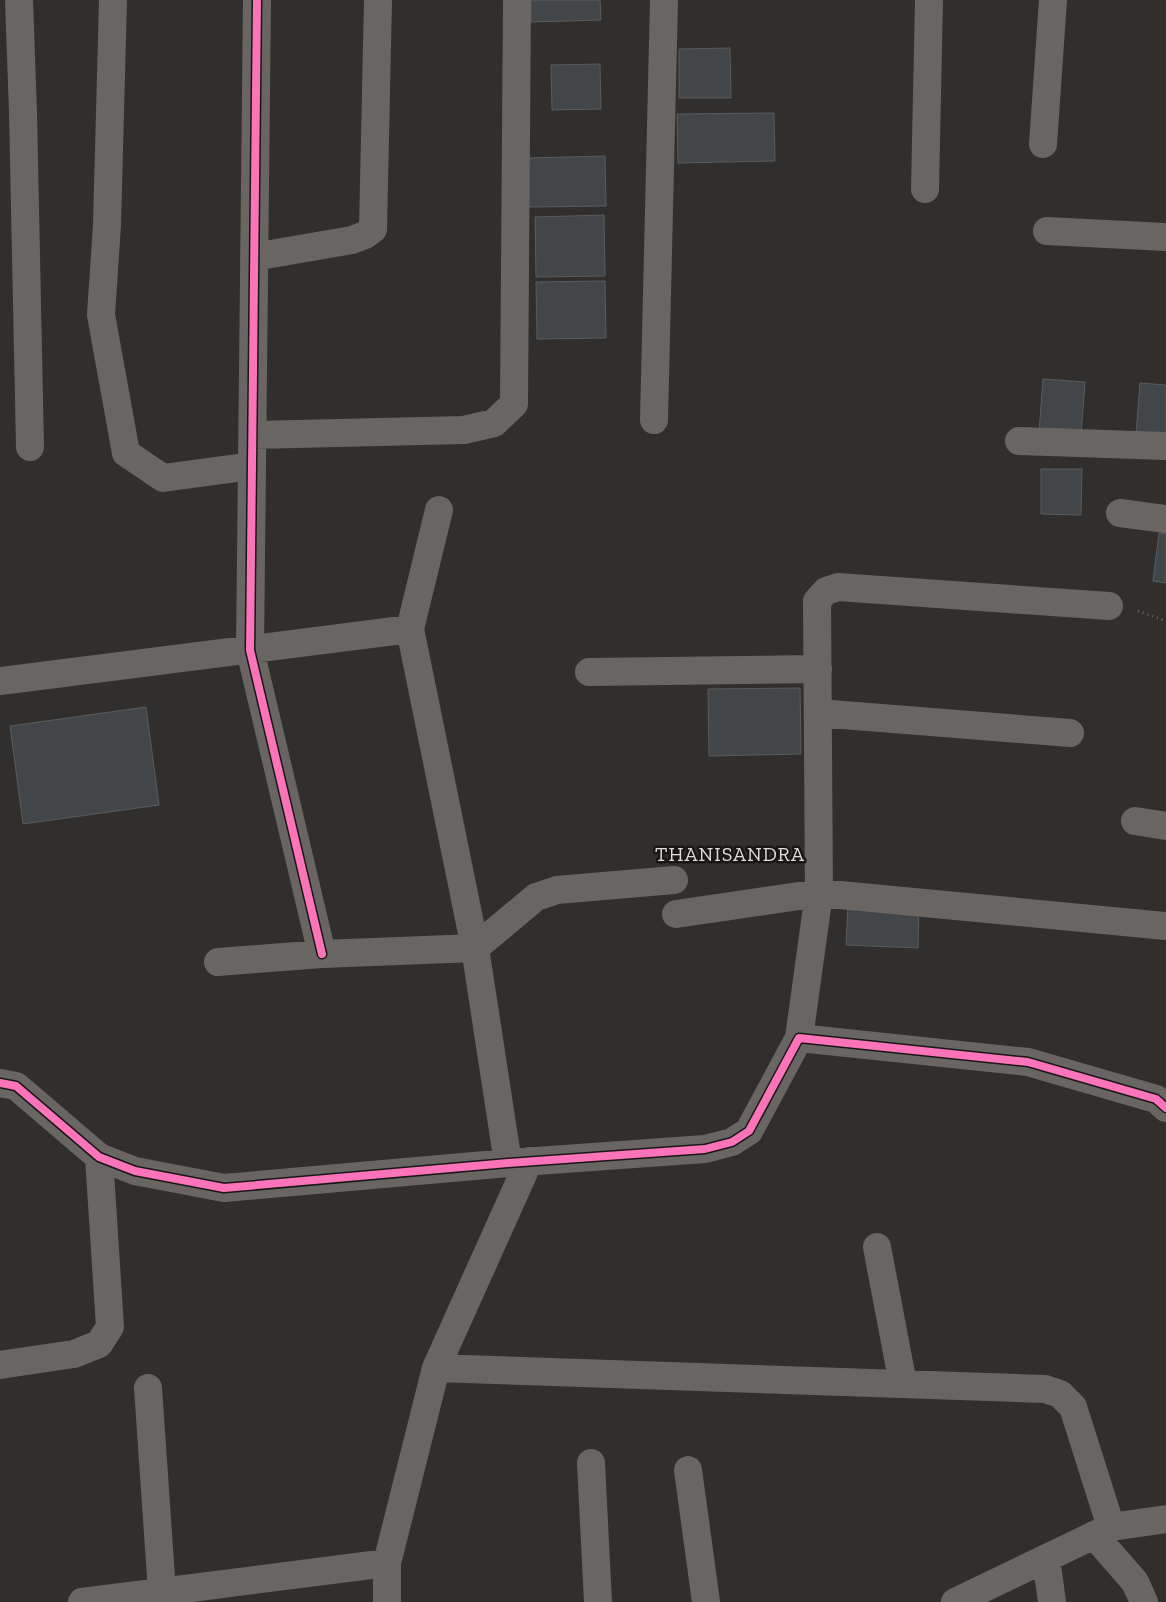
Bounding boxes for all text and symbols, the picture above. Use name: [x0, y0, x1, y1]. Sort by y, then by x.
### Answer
district label: THANISANDRA: [655, 842, 805, 866]

